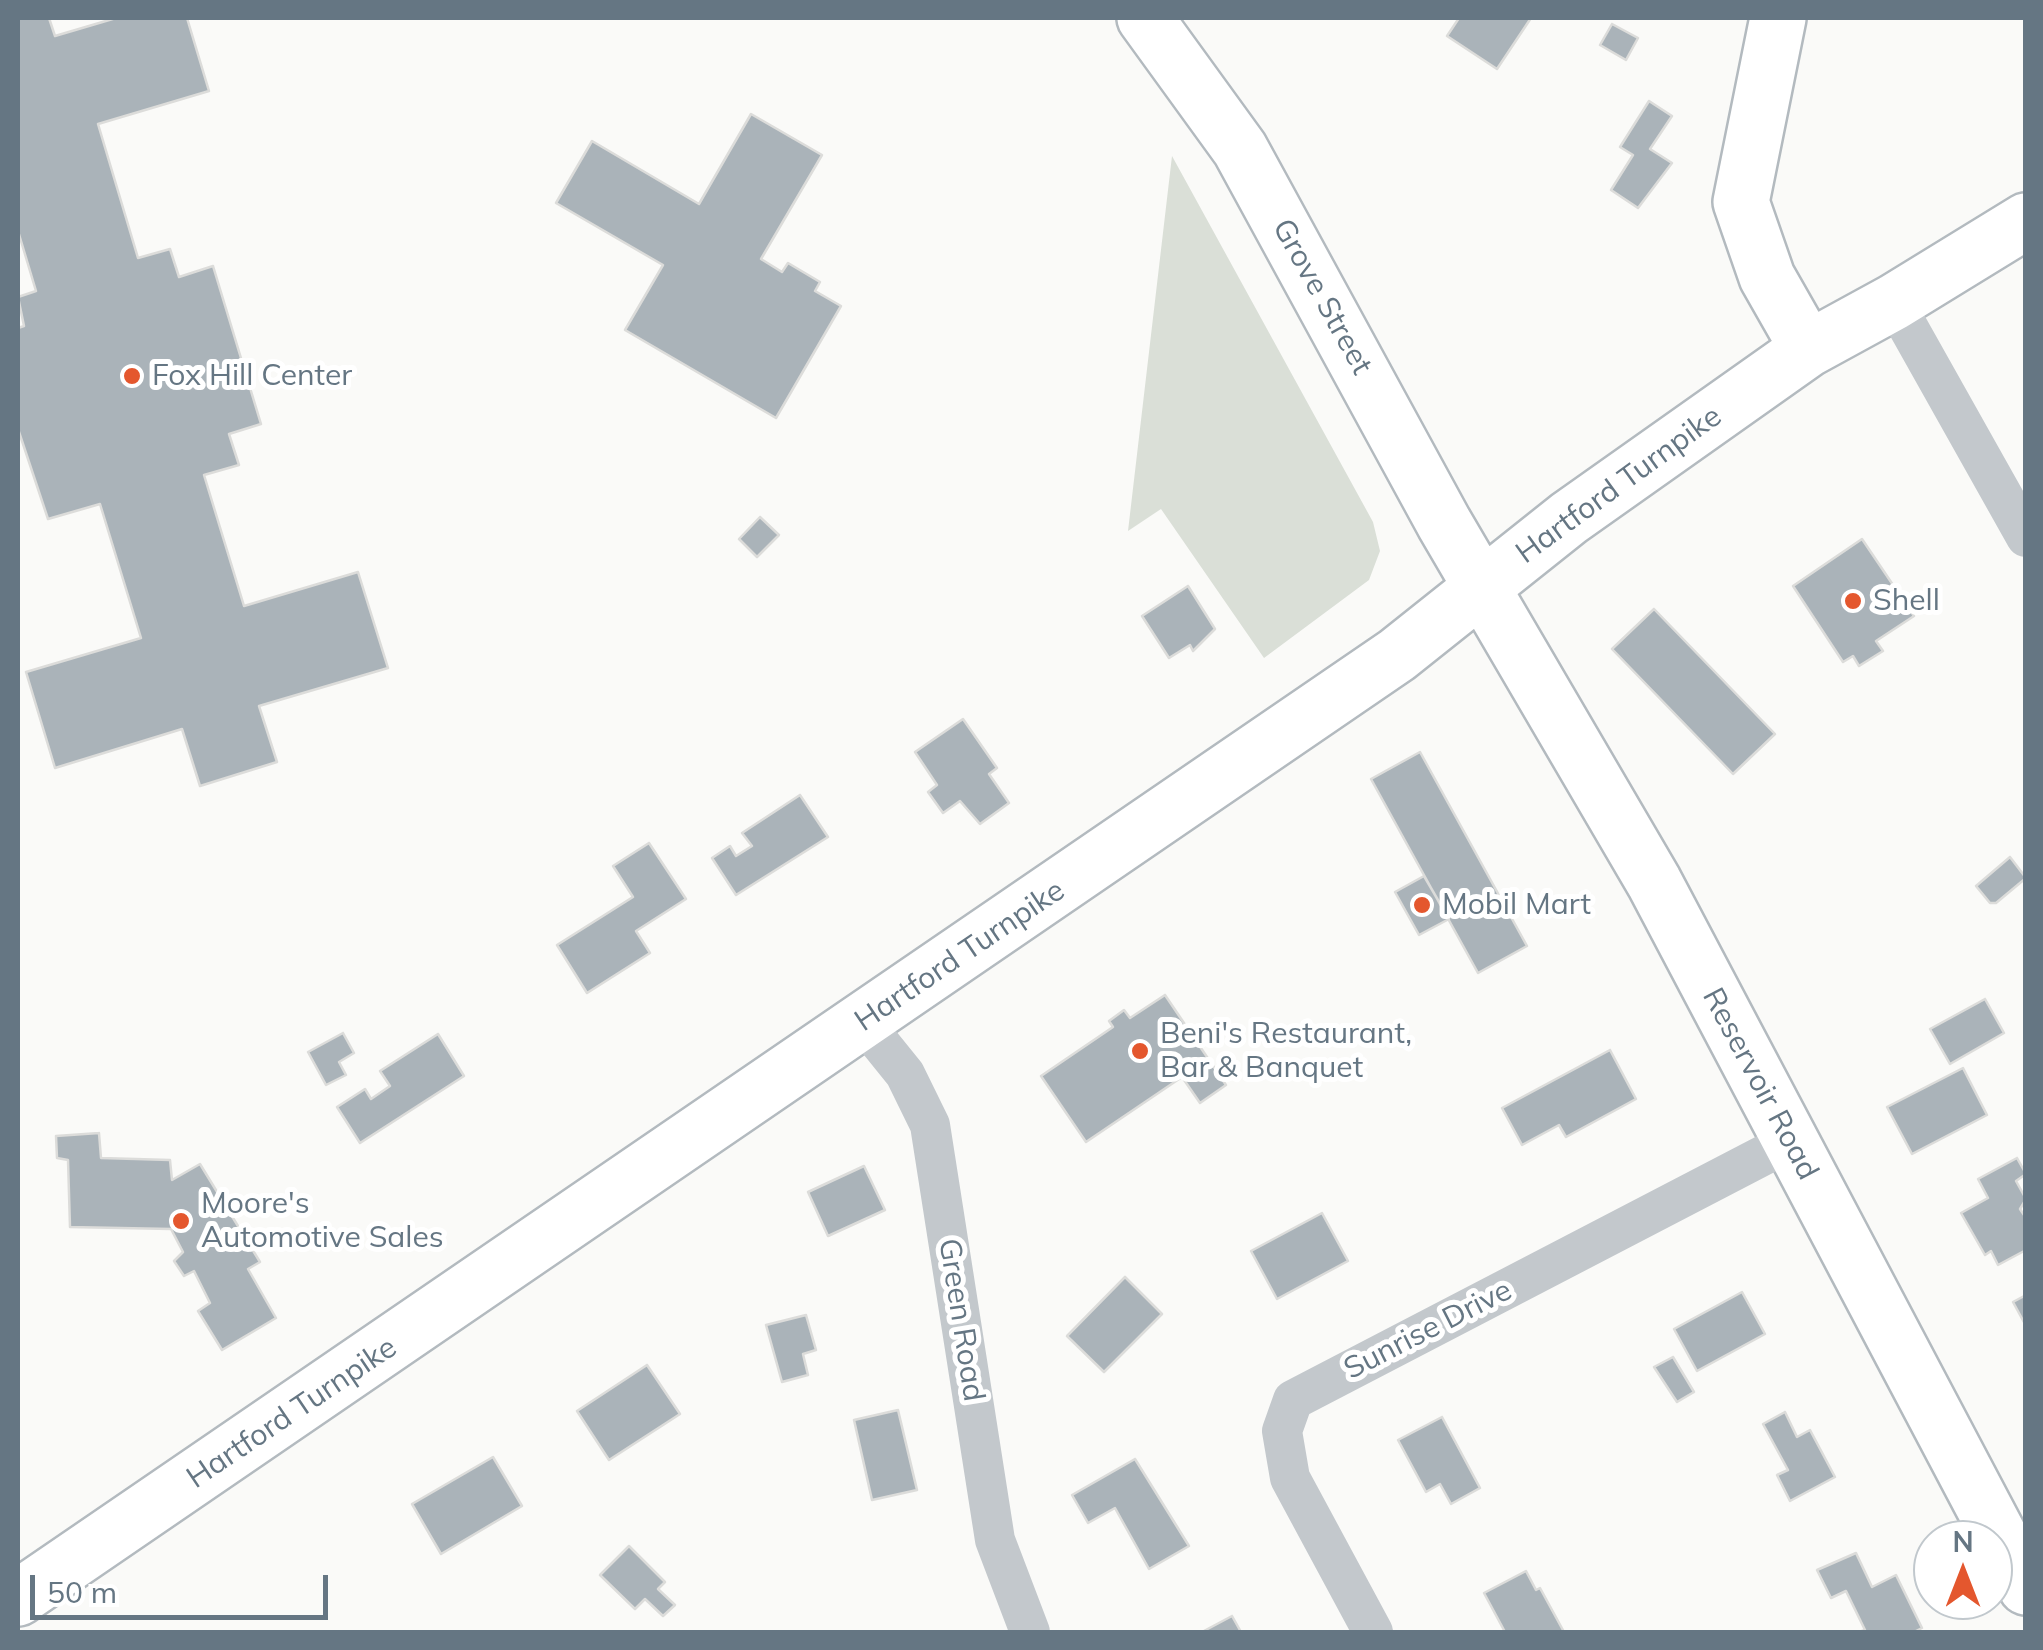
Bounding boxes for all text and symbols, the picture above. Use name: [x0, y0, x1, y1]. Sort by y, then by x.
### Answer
street label: Grove Street: [1264, 213, 1380, 381]
place label: Fox Hill Center: [152, 358, 352, 394]
marker: Fox Hill Center: [121, 365, 143, 387]
street label: Hartford Turnpike: [1509, 398, 1729, 572]
place label: Shell: [1873, 583, 1940, 619]
marker: Shell: [1842, 590, 1864, 612]
street label: Hartford Turnpike: [848, 873, 1072, 1039]
place label: Mobil Mart: [1442, 887, 1591, 923]
marker: Mobil Mart: [1411, 894, 1433, 916]
street label: Reservoir Road: [1694, 982, 1826, 1186]
place label: Beni's Restaurant, Bar & Banquet: [1160, 1016, 1412, 1086]
marker: Beni's Restaurant, Bar & Banquet: [1129, 1040, 1151, 1062]
place label: Moore's Automotive Sales: [201, 1186, 444, 1256]
marker: Moore's Automotive Sales: [170, 1210, 192, 1232]
street label: Green Road: [930, 1236, 992, 1404]
street label: Sunrise Drive: [1338, 1272, 1518, 1388]
street label: Hartford Turnpike: [180, 1330, 404, 1496]
north arrow: [1913, 1520, 2013, 1620]
text: N: [1952, 1524, 1974, 1559]
scale bar: [35, 1555, 332, 1617]
text: 50 m: [47, 1573, 117, 1611]

